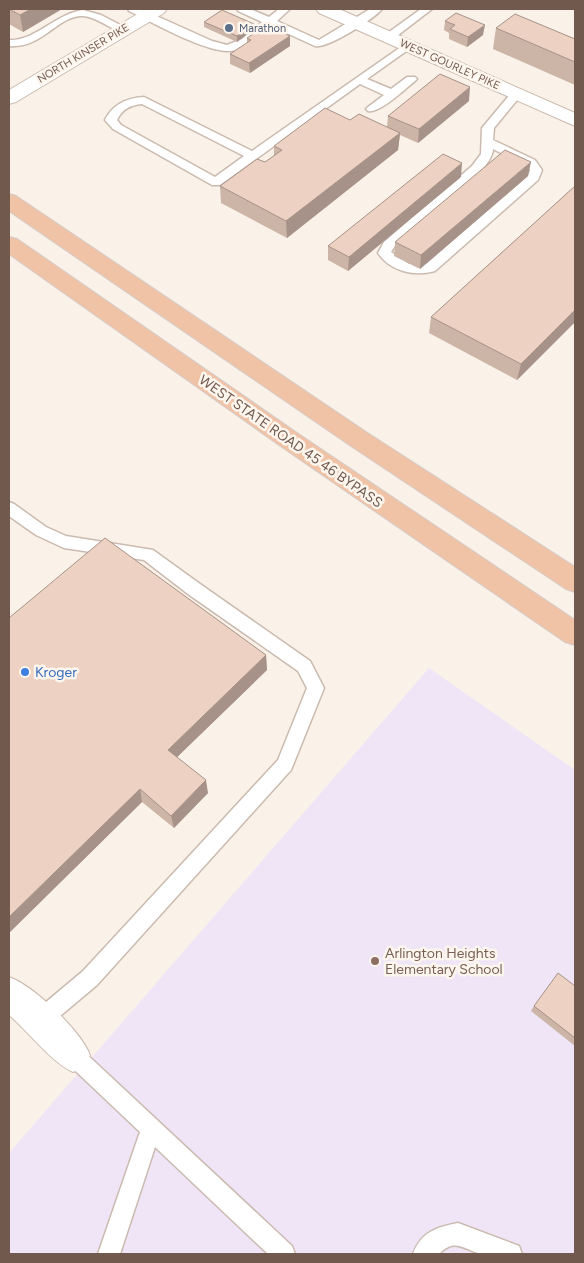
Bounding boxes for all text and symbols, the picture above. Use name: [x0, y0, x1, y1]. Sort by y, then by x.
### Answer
street label: NORTH KINSER PIKE: [35, 21, 131, 86]
marker: Marathon: [223, 22, 235, 34]
place label: Marathon: [239, 22, 286, 35]
street label: WEST GOURLEY PIKE: [398, 36, 502, 92]
street label: WEST STATE ROAD 45 46 BYPASS: [196, 371, 386, 511]
place label: Kroger: [35, 664, 77, 681]
marker: Kroger: [19, 666, 31, 678]
place label: Arlington Heights Elementary School: [385, 945, 503, 978]
marker: Arlington Heights Elementary School: [369, 955, 381, 967]

